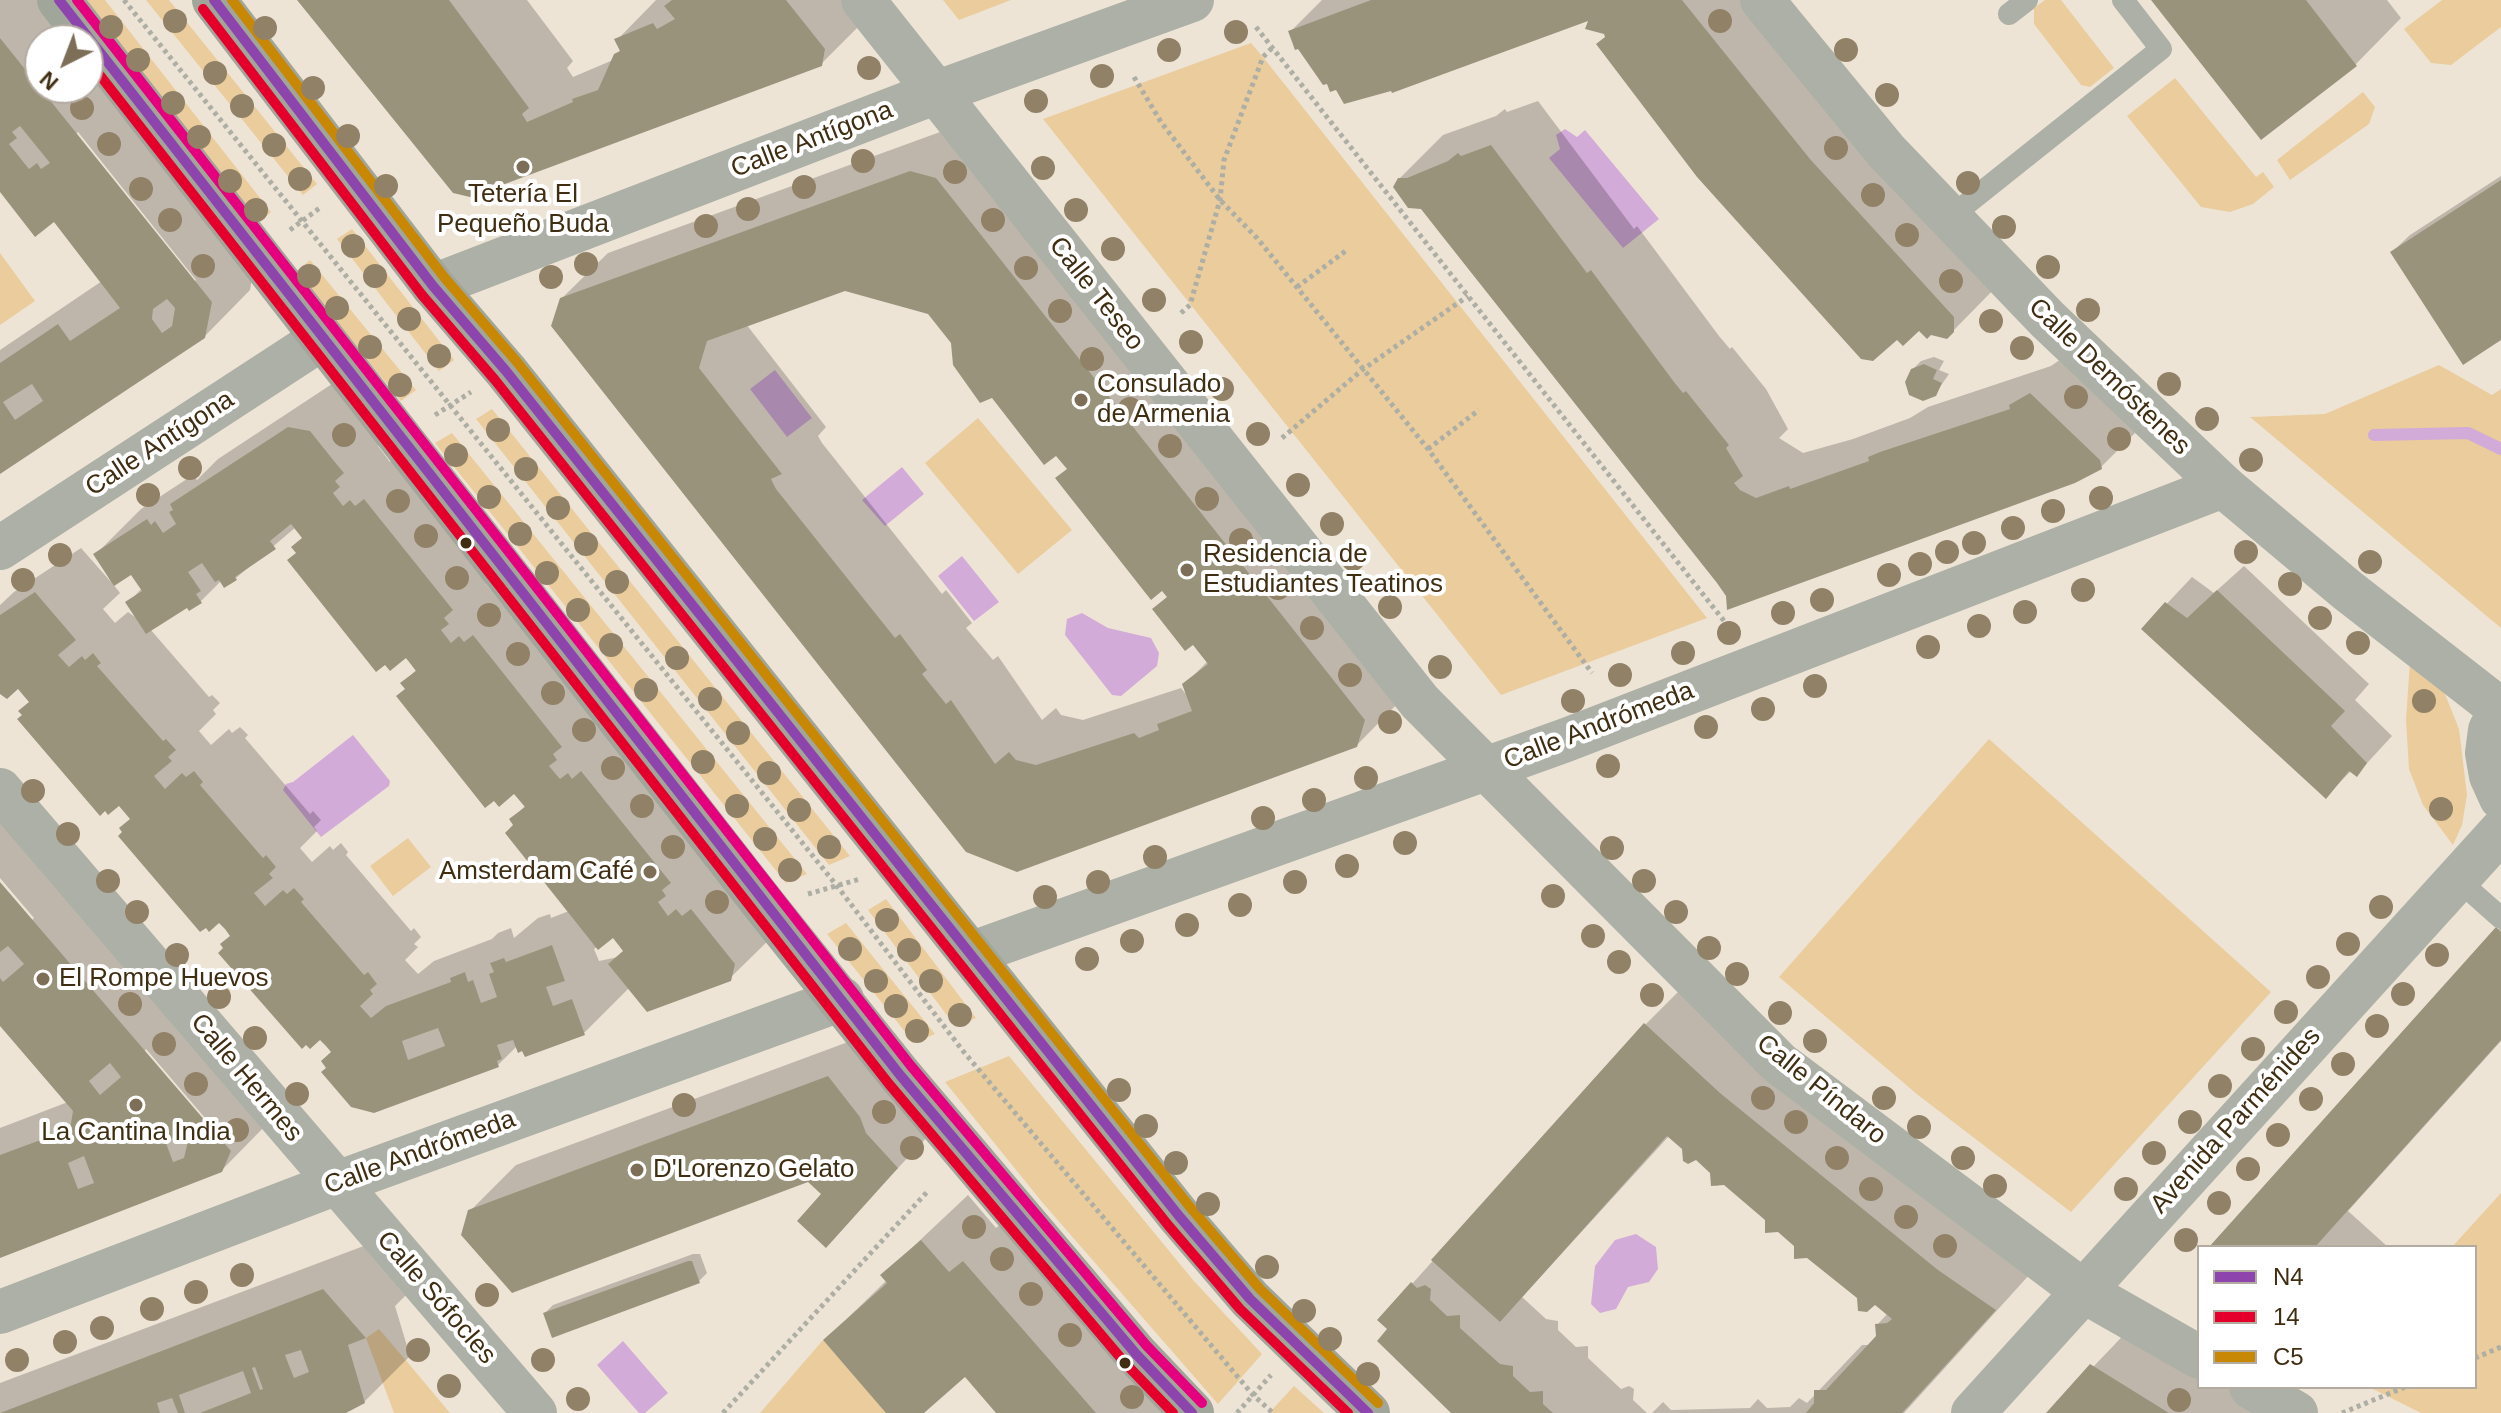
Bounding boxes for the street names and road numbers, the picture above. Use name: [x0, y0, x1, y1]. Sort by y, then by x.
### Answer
street label: Calle Antígona: [727, 95, 897, 185]
street label: Calle Teseo: [1042, 231, 1150, 357]
street label: Calle Demóstenes: [2022, 292, 2196, 462]
street label: Calle Antígona: [80, 384, 240, 504]
street label: Calle Andrómeda: [1500, 675, 1698, 777]
street label: Calle Hermes: [183, 1008, 309, 1148]
street label: Avenida Parménides: [2144, 1022, 2328, 1220]
street label: Calle Píndaro: [1750, 1028, 1892, 1152]
street label: Calle Andrómeda: [320, 1104, 520, 1202]
street label: Calle Sófocles: [370, 1225, 502, 1371]

